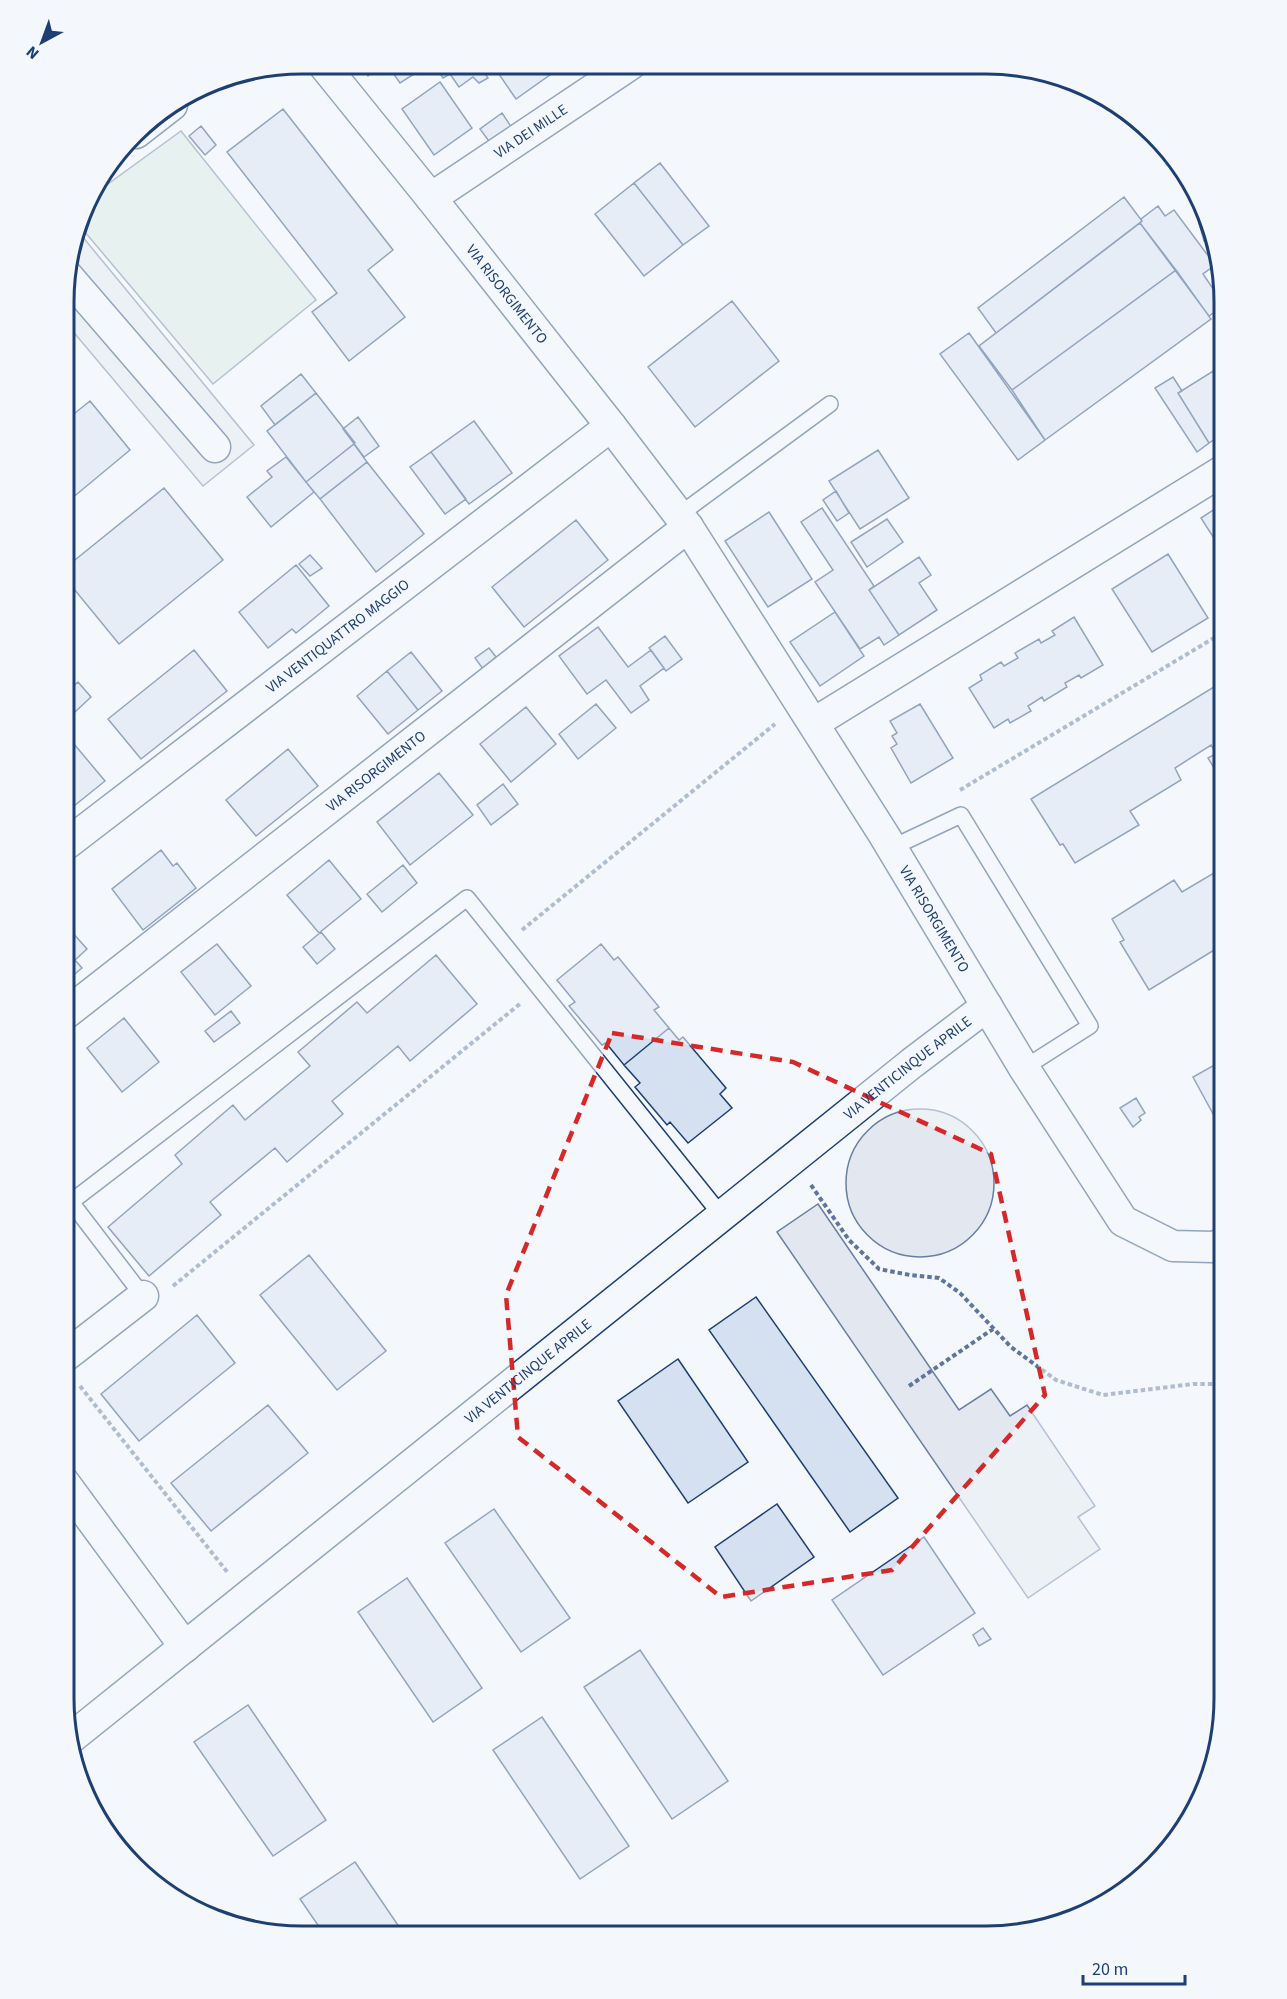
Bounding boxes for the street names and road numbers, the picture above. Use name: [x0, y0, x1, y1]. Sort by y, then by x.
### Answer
street label: VIA DEI MILLE: [490, 99, 572, 163]
street label: VIA RISORGIMENTO: [461, 240, 553, 348]
street label: VIA VENTIQUATTRO MAGGIO: [261, 574, 414, 698]
street label: VIA RISORGIMENTO: [322, 725, 430, 817]
street label: VIA RISORGIMENTO: [894, 862, 975, 976]
street label: VIA VENTICINQUE APRILE: [839, 1011, 976, 1124]
street label: VIA VENTICINQUE APRILE: [460, 1314, 596, 1429]

